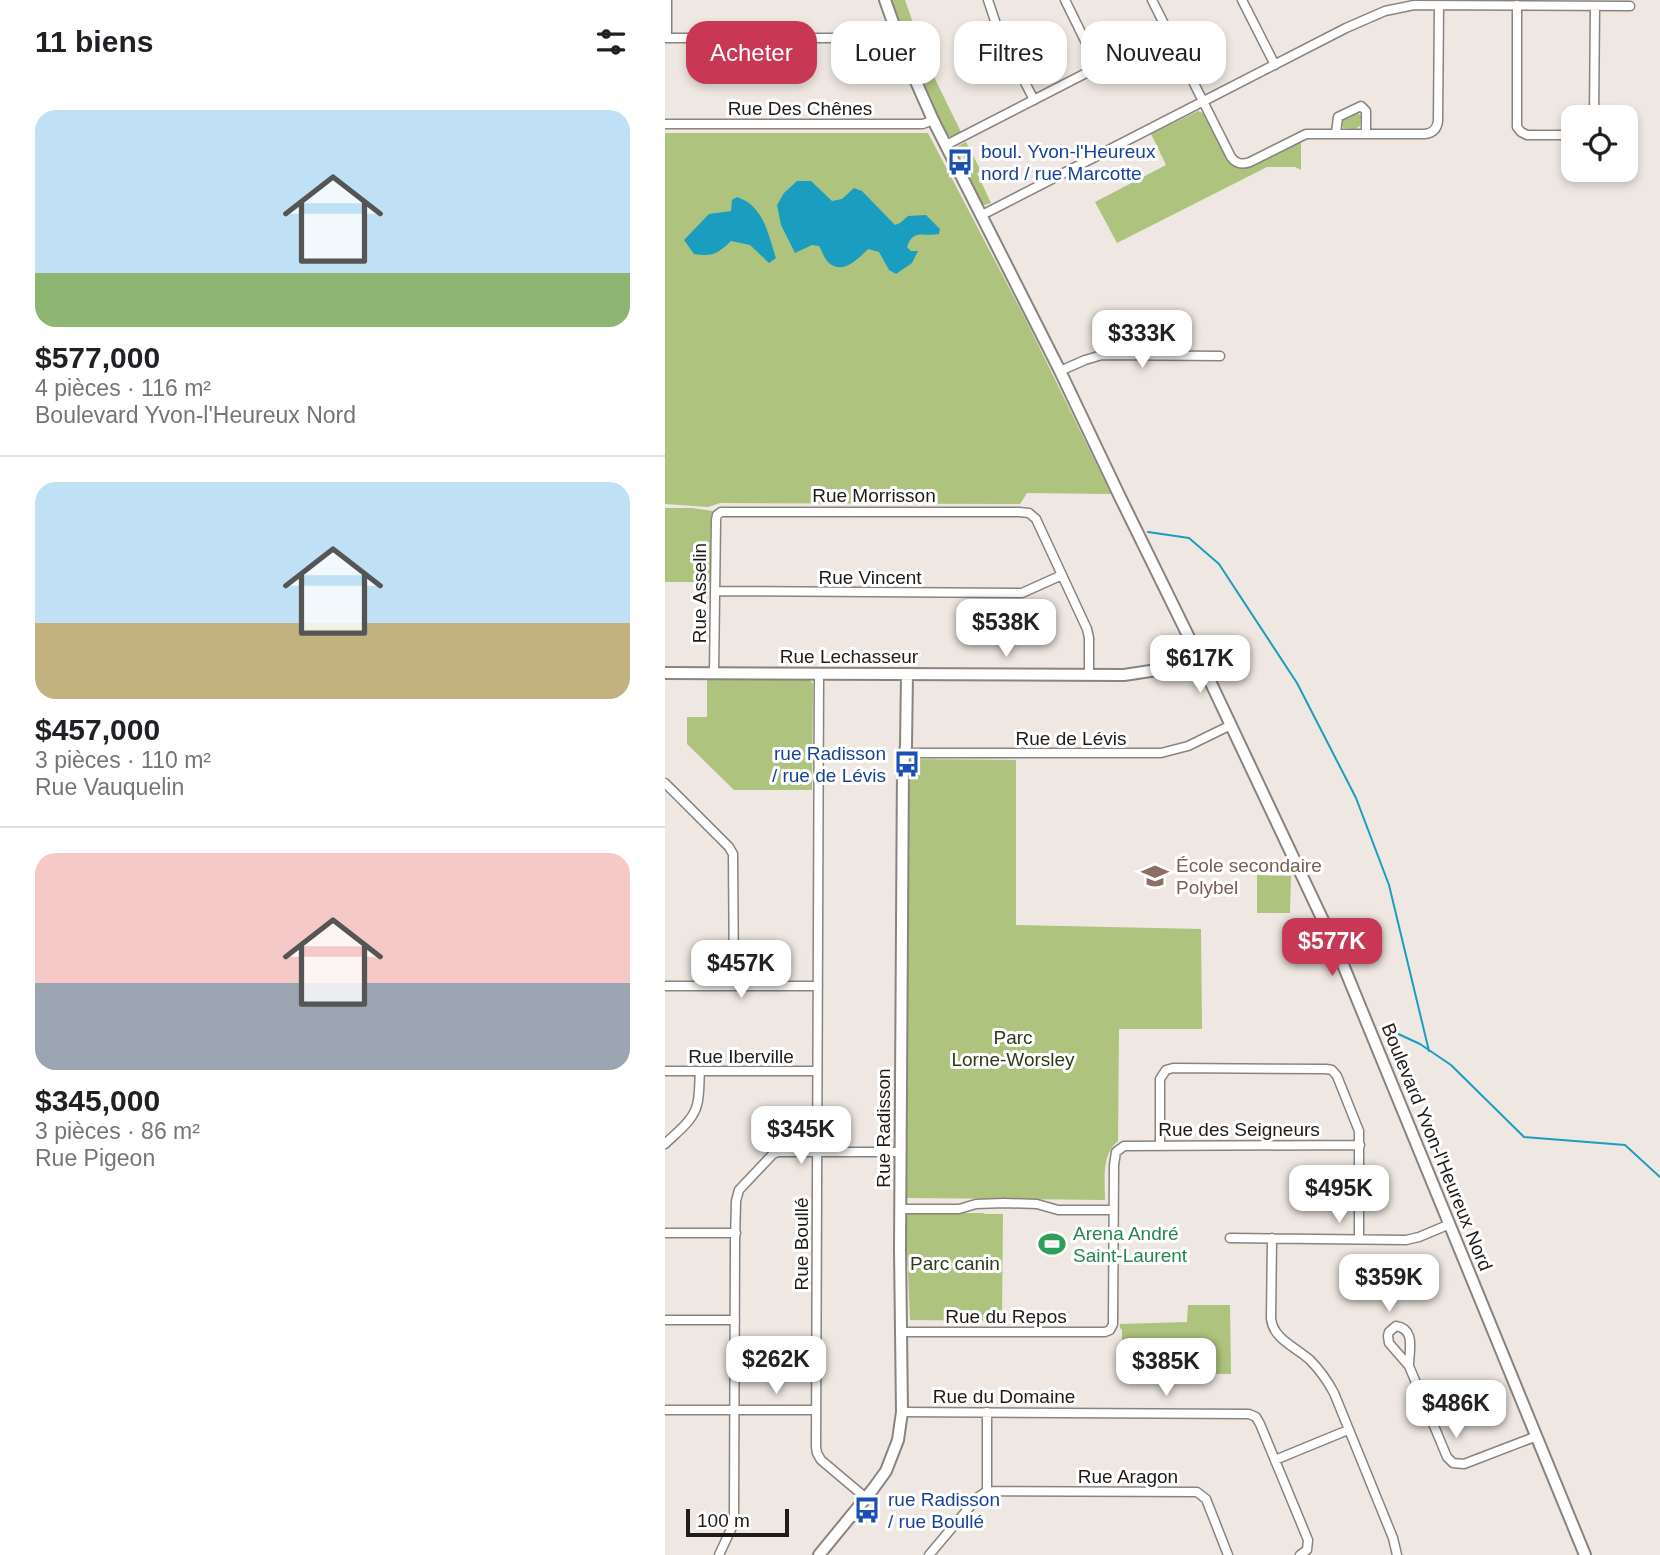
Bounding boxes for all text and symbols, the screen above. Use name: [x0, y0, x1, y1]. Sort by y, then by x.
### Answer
chip: Acheter: [686, 21, 817, 84]
chip: Louer: [831, 21, 940, 84]
chip: Filtres: [954, 21, 1067, 84]
chip: Nouveau: [1081, 21, 1226, 84]
icon: filters: [592, 23, 630, 61]
text: 11 biens: [35, 25, 153, 58]
street label: Rue Des Chênes: [728, 98, 872, 119]
map controls: [1561, 105, 1638, 182]
button: locate: [1561, 105, 1638, 182]
place label: boul. Yvon-l'Heureux nord / rue Marcotte: [981, 141, 1156, 184]
bus stop icon: boul. Yvon-l'Heureux nord / rue Marcotte: [945, 147, 975, 177]
icon: home: [270, 156, 396, 282]
pin: $333K: [1093, 310, 1191, 370]
text: $333K: [1108, 320, 1176, 346]
text: $577,000: [35, 341, 160, 374]
text: 4 pièces · 116 m²: [35, 375, 211, 401]
text: Boulevard Yvon-l'Heureux Nord: [35, 402, 356, 428]
street label: Rue Morrisson: [812, 485, 936, 506]
icon: home: [270, 528, 396, 654]
street label: Rue Asselin: [689, 543, 710, 643]
street label: Rue Vincent: [818, 567, 922, 588]
pin: $538K: [957, 600, 1055, 659]
text: $538K: [972, 609, 1040, 635]
pin: $617K: [1151, 636, 1249, 695]
text: $617K: [1166, 645, 1234, 671]
street label: Rue Lechasseur: [780, 646, 919, 667]
text: $457,000: [35, 713, 160, 746]
street label: Rue de Lévis: [1016, 728, 1126, 749]
place label: rue Radisson / rue de Lévis: [772, 743, 886, 786]
text: 3 pièces · 110 m²: [35, 747, 211, 773]
bus stop icon: rue Radisson / rue de Lévis: [892, 749, 922, 779]
text: Rue Vauquelin: [35, 774, 184, 800]
place label: École secondaire Polybel: [1176, 855, 1322, 898]
school or university icon: École secondaire Polybel: [1140, 861, 1170, 891]
icon: home: [270, 899, 396, 1025]
pin: $577K: [1283, 918, 1381, 978]
text: $577K: [1298, 928, 1366, 954]
pin: $457K: [692, 940, 790, 1000]
text: $457K: [707, 950, 775, 976]
street label: Boulevard Yvon-l'Heureux Nord: [1378, 1020, 1496, 1274]
park label: Parc Lorne-Worsley: [951, 1027, 1075, 1070]
street label: Rue Iberville: [688, 1046, 794, 1067]
street label: Rue Radisson: [873, 1068, 894, 1188]
text: $345,000: [35, 1084, 160, 1117]
pin: $345K: [752, 1106, 850, 1166]
text: $345K: [767, 1116, 835, 1142]
text: 3 pièces · 86 m²: [35, 1118, 200, 1144]
street label: Rue des Seigneurs: [1158, 1119, 1320, 1140]
text: Rue Pigeon: [35, 1145, 155, 1171]
pin: $495K: [1290, 1166, 1388, 1225]
text: $495K: [1305, 1175, 1373, 1201]
street label: Rue Boullé: [791, 1198, 812, 1290]
place label: Arena André Saint-Laurent: [1073, 1223, 1188, 1266]
sports icon: Arena André Saint-Laurent: [1037, 1229, 1067, 1259]
park label: Parc canin: [910, 1253, 1000, 1274]
pin: $359K: [1340, 1254, 1438, 1314]
text: $359K: [1355, 1264, 1423, 1290]
street label: Rue du Repos: [945, 1306, 1067, 1327]
pin: $262K: [727, 1336, 825, 1396]
pin: $385K: [1117, 1338, 1215, 1398]
text: $262K: [742, 1346, 810, 1372]
text: $385K: [1132, 1348, 1200, 1374]
pin: $486K: [1407, 1380, 1505, 1440]
street label: Rue du Domaine: [933, 1386, 1075, 1407]
text: $486K: [1422, 1390, 1490, 1416]
street label: Rue Aragon: [1078, 1466, 1178, 1487]
place label: rue Radisson / rue Boullé: [888, 1489, 1000, 1532]
bus stop icon: rue Radisson / rue Boullé: [852, 1495, 882, 1525]
scale bar: [686, 1506, 789, 1538]
text: 100 m: [697, 1510, 750, 1531]

